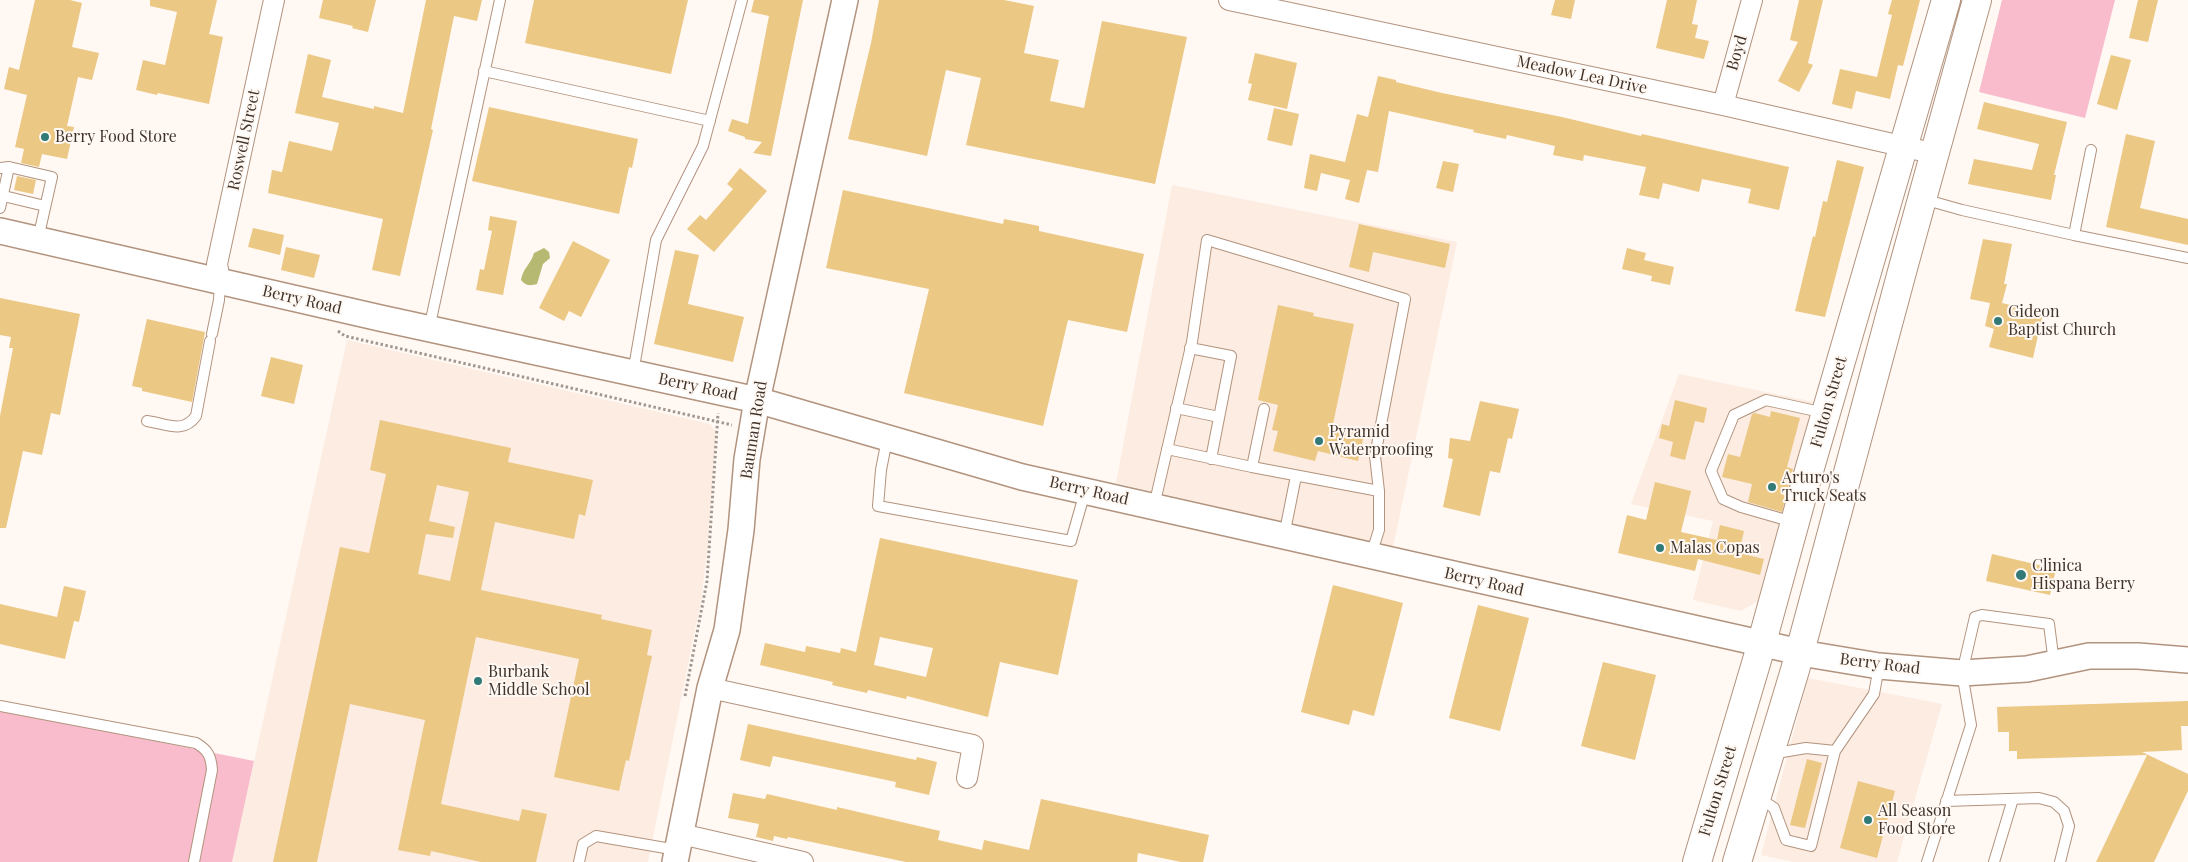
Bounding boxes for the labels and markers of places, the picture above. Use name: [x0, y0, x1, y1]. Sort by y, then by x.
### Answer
place label: Berry Food Store: [55, 127, 177, 147]
marker: Berry Food Store: [39, 131, 51, 143]
place label: Gideon Baptist Church: [2008, 302, 2116, 340]
marker: Gideon Baptist Church: [1992, 315, 2004, 327]
place label: Pyramid Waterproofing: [1329, 422, 1433, 460]
marker: Pyramid Waterproofing: [1313, 435, 1325, 447]
place label: Arturo's Truck Seats: [1782, 468, 1866, 506]
marker: Arturo's Truck Seats: [1766, 481, 1778, 493]
place label: Malas Copas: [1670, 538, 1760, 558]
marker: Malas Copas: [1654, 542, 1666, 554]
place label: Clinica Hispana Berry: [2032, 556, 2135, 594]
marker: Clinica Hispana Berry: [2014, 568, 2028, 582]
place label: Burbank Middle School: [488, 662, 589, 700]
marker: Burbank Middle School: [472, 675, 484, 687]
place label: All Season Food Store: [1878, 801, 1956, 839]
marker: All Season Food Store: [1862, 814, 1874, 826]

